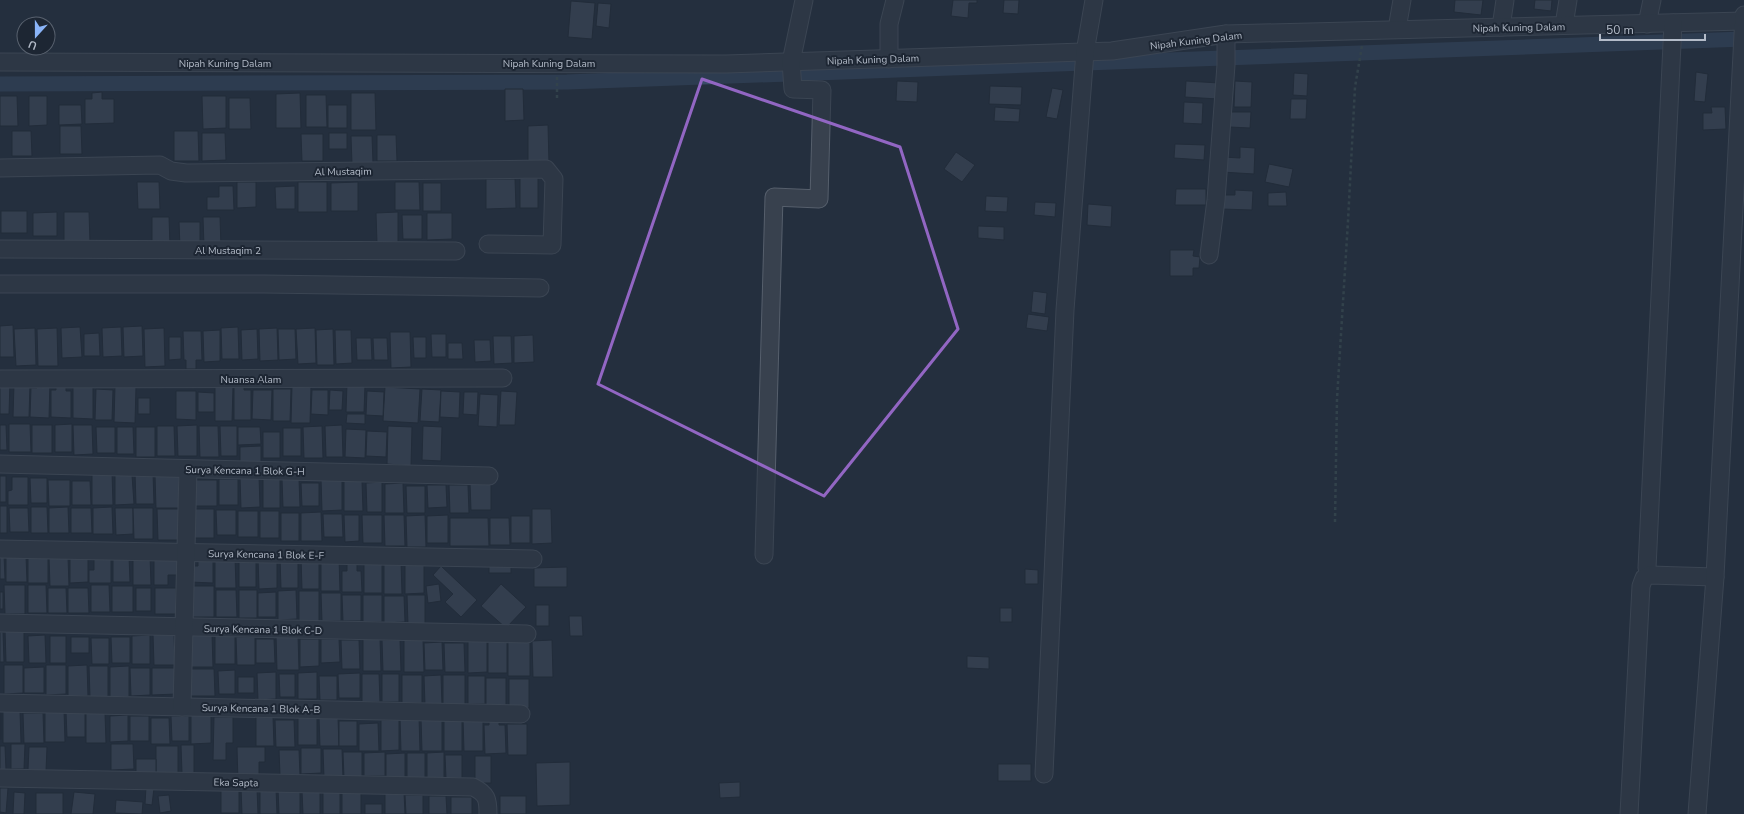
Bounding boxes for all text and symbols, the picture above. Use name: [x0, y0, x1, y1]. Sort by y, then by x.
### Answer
north arrow: [16, 16, 56, 56]
scale bar: [1600, 16, 1705, 42]
street label: Nipah Kuning Dalam: [1473, 20, 1565, 36]
text: 50 m: [1606, 22, 1634, 38]
street label: Nipah Kuning Dalam: [1149, 28, 1243, 54]
text: U: [26, 36, 39, 53]
street label: Nipah Kuning Dalam: [827, 51, 920, 69]
street label: Nipah Kuning Dalam: [179, 57, 271, 71]
street label: Nipah Kuning Dalam: [503, 57, 595, 71]
street label: Al Mustaqim: [314, 165, 372, 179]
street label: Al Mustaqim 2: [195, 244, 261, 258]
street label: Nuansa Alam: [221, 373, 281, 387]
street label: Surya Kencana 1 Blok G-H: [185, 463, 305, 479]
street label: Surya Kencana 1 Blok E-F: [208, 547, 325, 563]
street label: Surya Kencana 1 Blok C-D: [204, 622, 322, 638]
street label: Surya Kencana 1 Blok A-B: [202, 701, 321, 717]
street label: Eka Sapta: [214, 776, 258, 790]

